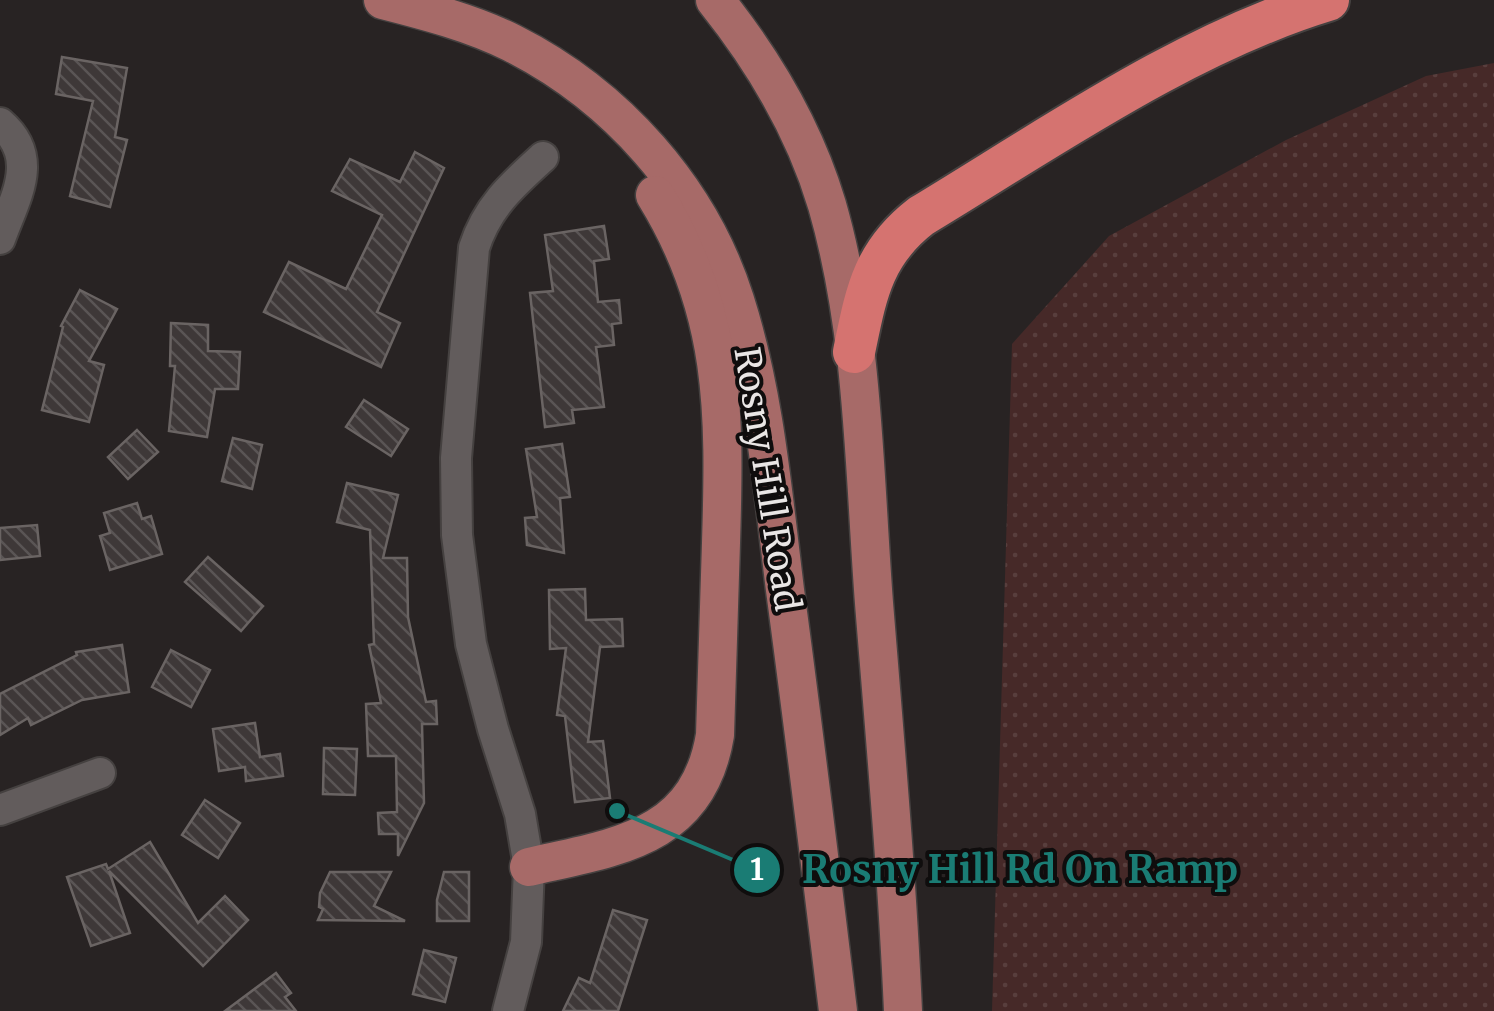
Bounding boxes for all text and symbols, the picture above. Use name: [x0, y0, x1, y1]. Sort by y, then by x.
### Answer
street label: Rosny Hill Road: [724, 344, 810, 614]
callout: Rosny Hill Rd On Ramp: [732, 836, 1258, 904]
text: Rosny Hill Rd On Ramp: [802, 846, 1238, 893]
text: 1: [750, 850, 764, 888]

